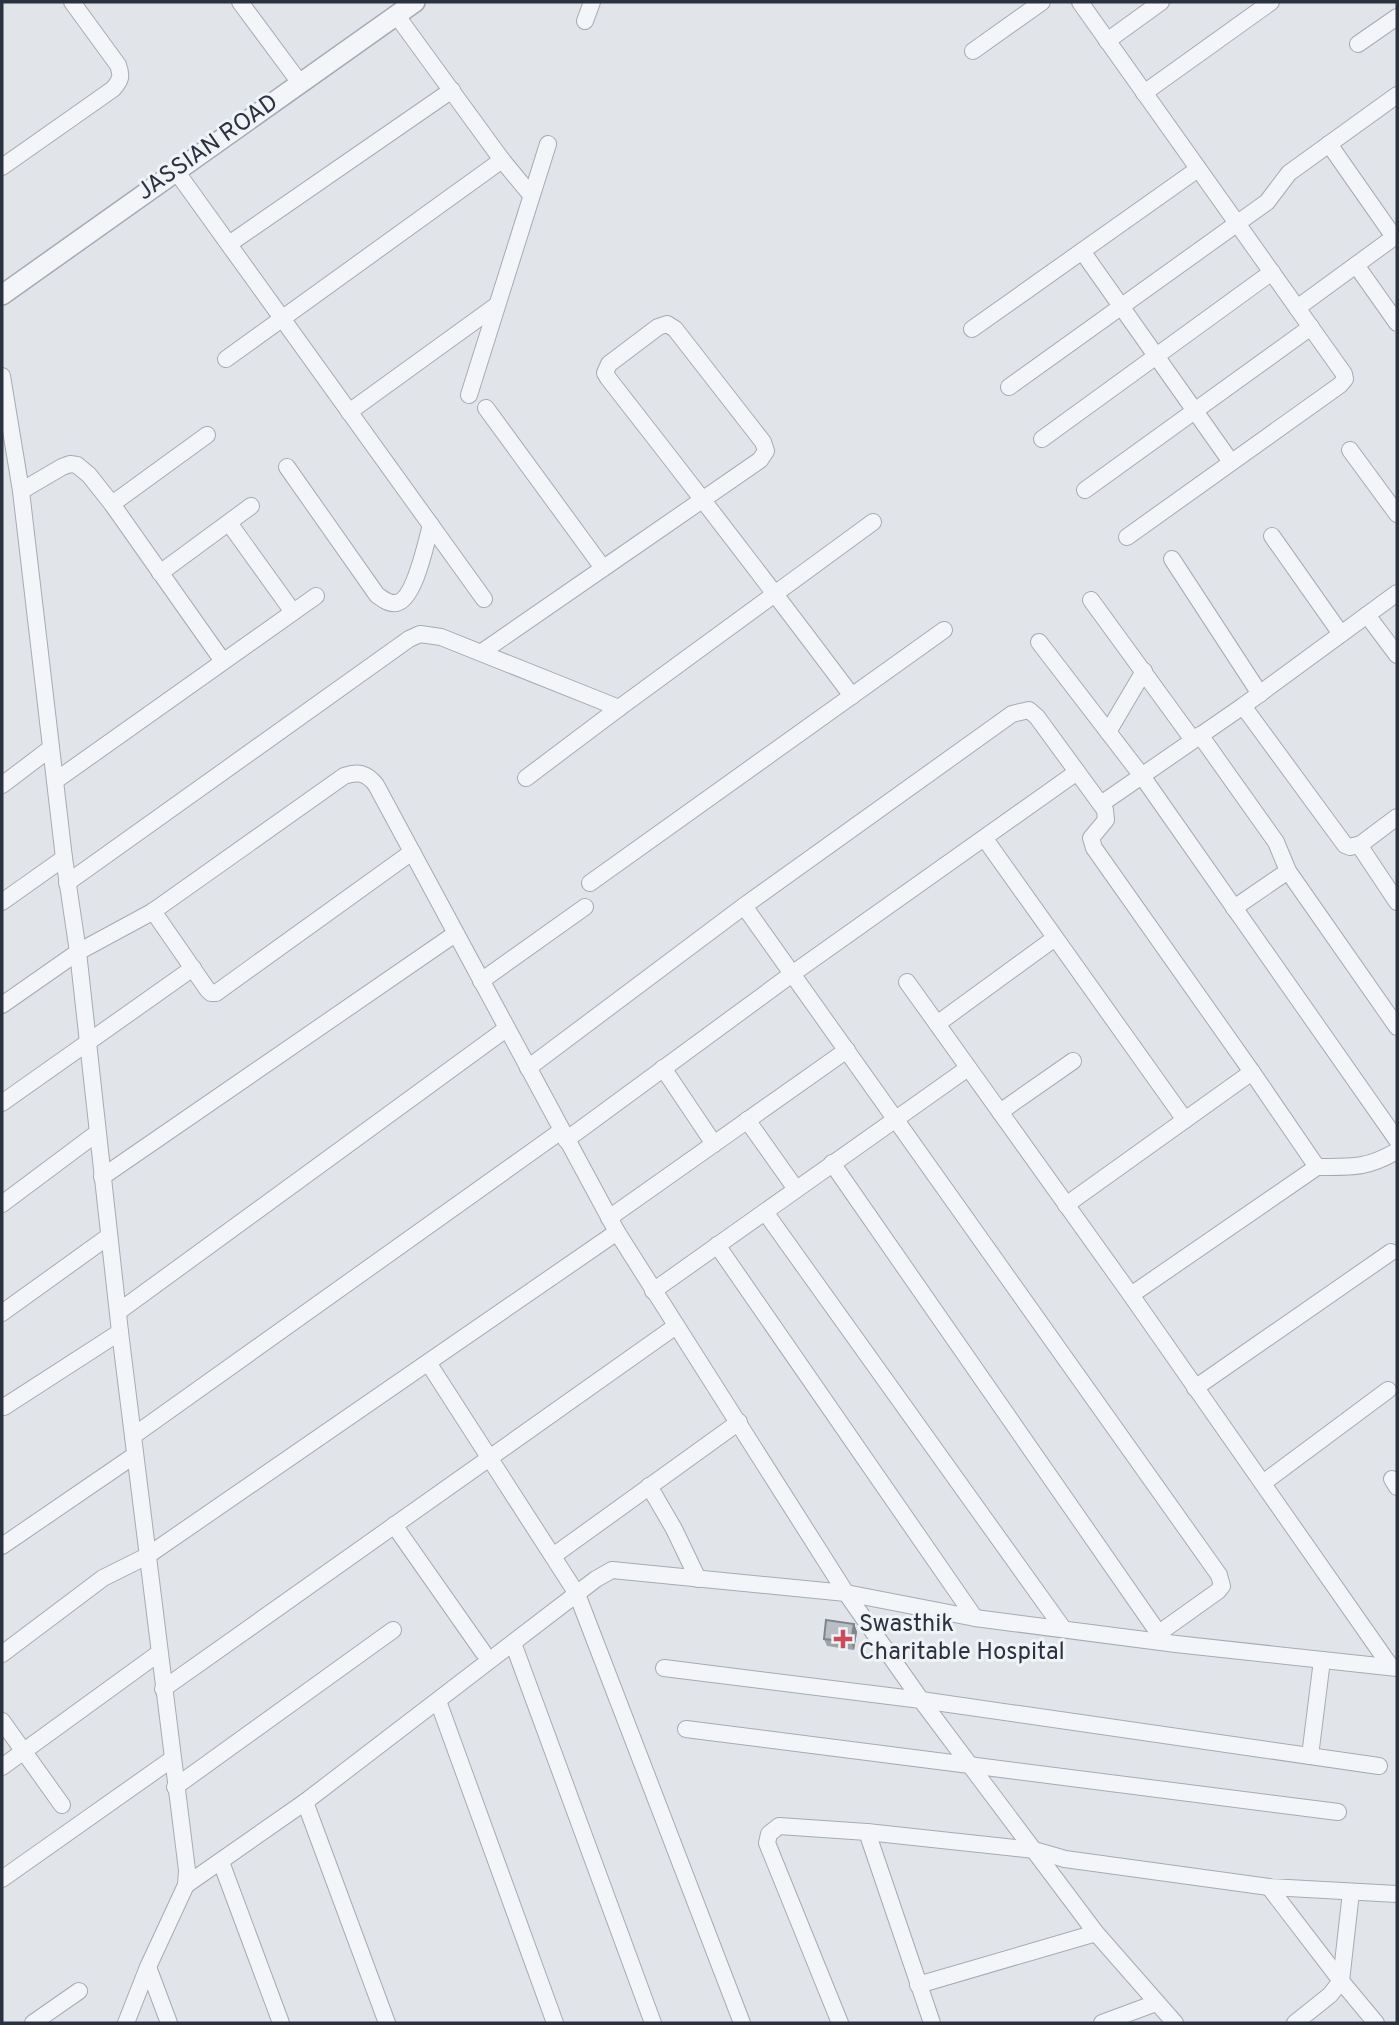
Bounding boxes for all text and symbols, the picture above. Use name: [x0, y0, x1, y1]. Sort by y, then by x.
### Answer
street label: JASSIAN ROAD: [131, 88, 285, 208]
place label: Swasthik Charitable Hospital: [859, 1610, 1065, 1668]
marker: Swasthik Charitable Hospital: [833, 1629, 853, 1649]

